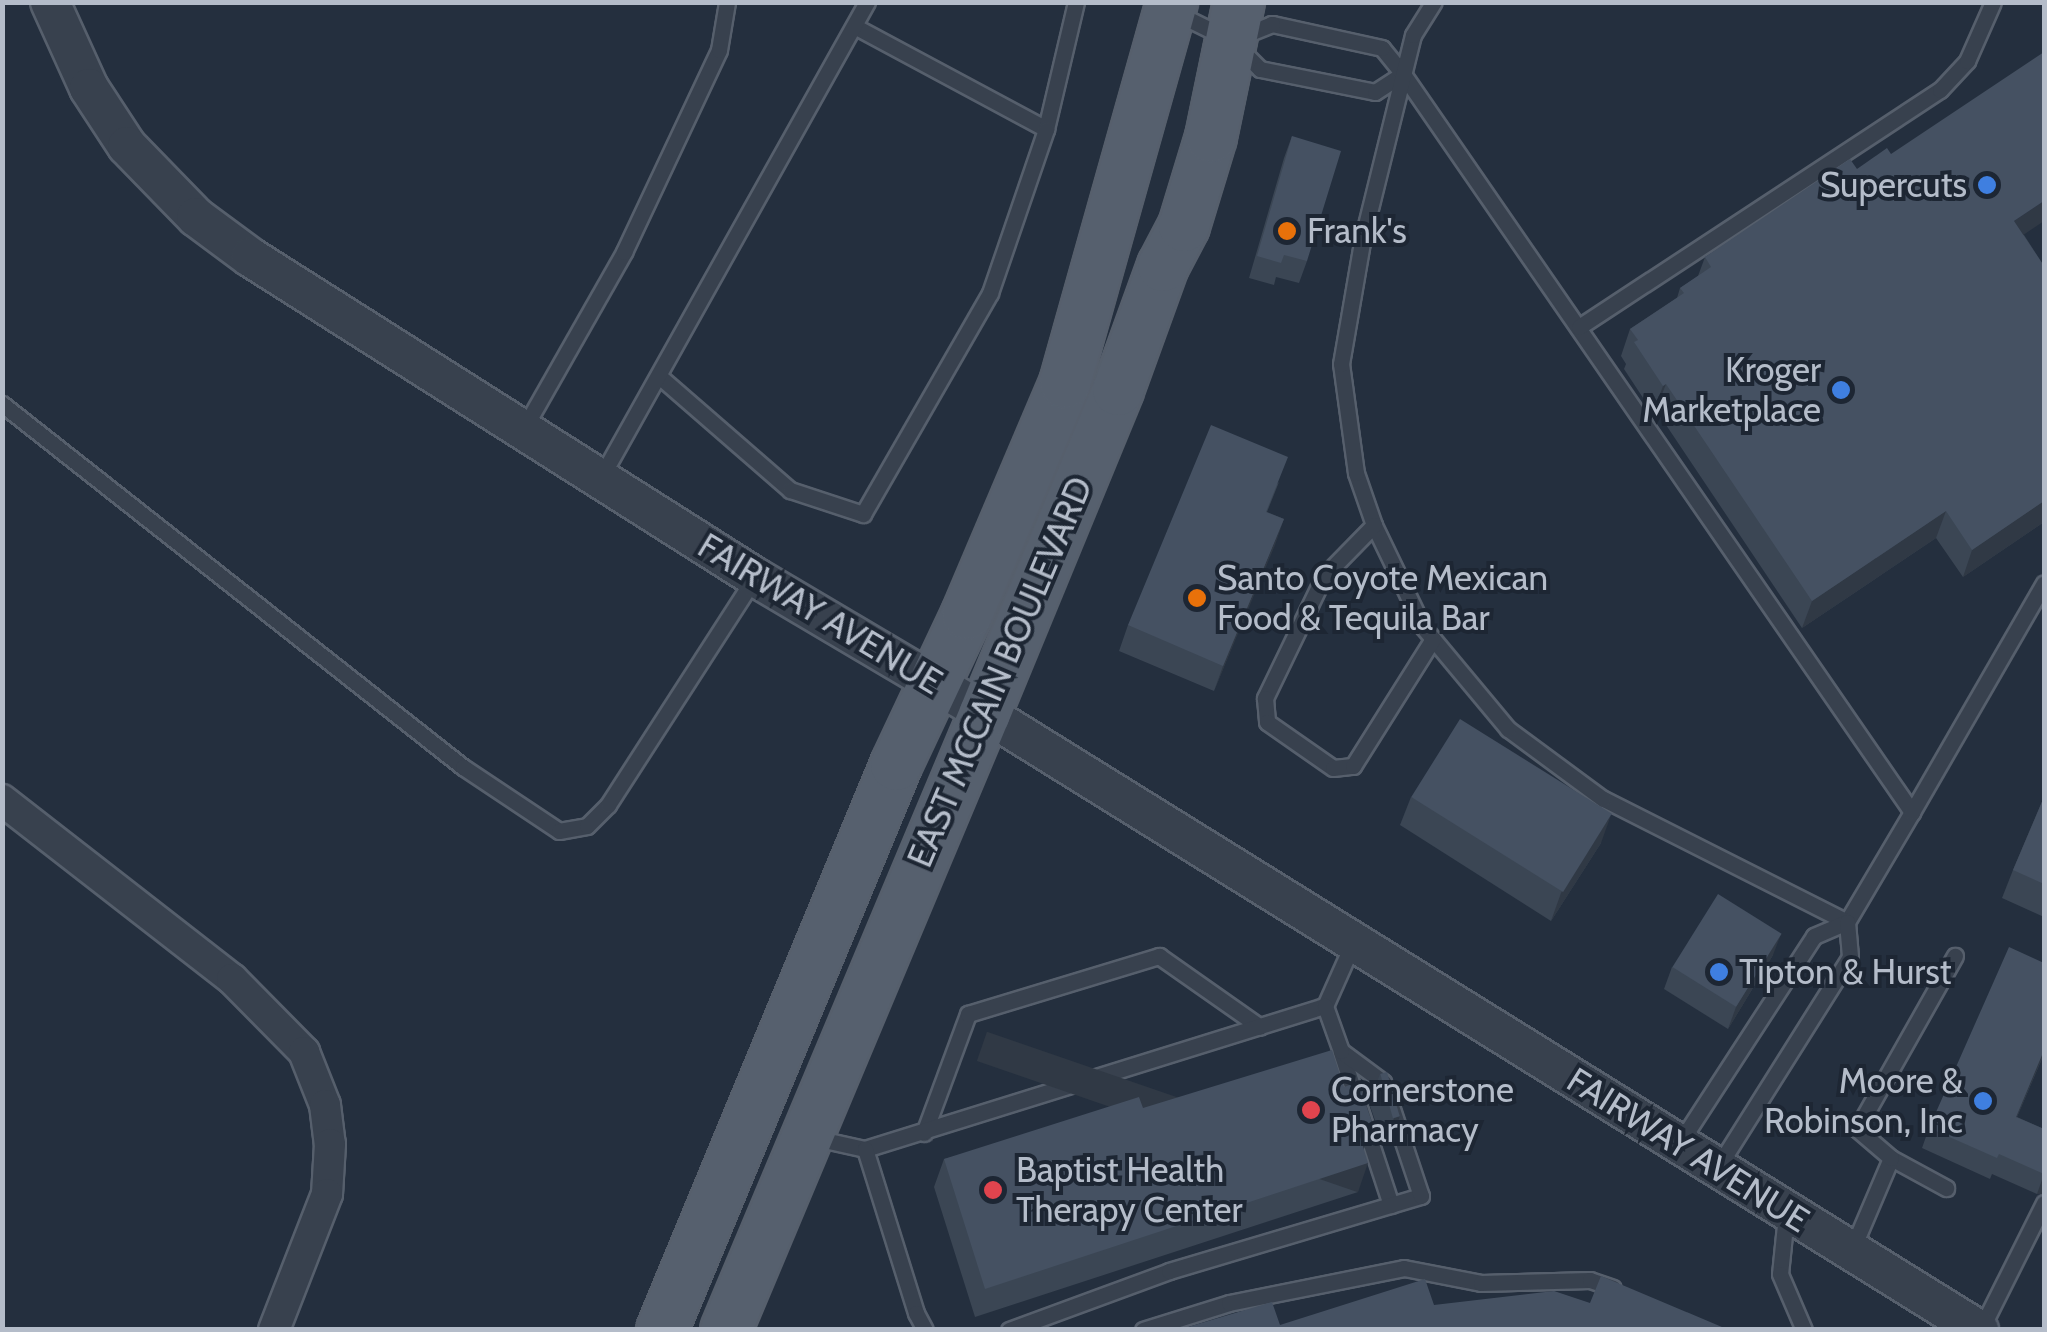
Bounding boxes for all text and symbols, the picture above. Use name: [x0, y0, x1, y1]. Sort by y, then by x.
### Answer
place label: Supercuts: [1820, 164, 1967, 206]
marker: Supercuts: [1976, 174, 1998, 196]
place label: Frank's: [1307, 210, 1407, 252]
marker: Frank's: [1276, 220, 1298, 242]
place label: Kroger Marketplace: [1642, 349, 1821, 431]
marker: Kroger Marketplace: [1830, 379, 1852, 401]
street label: EAST MCCAIN BOULEVARD: [899, 471, 1101, 873]
street label: FAIRWAY AVENUE: [691, 525, 949, 703]
place label: Santo Coyote Mexican Food & Tequila Bar: [1217, 557, 1548, 639]
marker: Santo Coyote Mexican Food & Tequila Bar: [1186, 587, 1208, 609]
place label: Tipton & Hurst: [1739, 951, 1952, 993]
marker: Tipton & Hurst: [1708, 961, 1730, 983]
street label: FAIRWAY AVENUE: [1559, 1059, 1817, 1241]
place label: Moore & Robinson, Inc: [1764, 1060, 1963, 1142]
place label: Cornerstone Pharmacy: [1331, 1069, 1514, 1151]
marker: Moore & Robinson, Inc: [1972, 1090, 1994, 1112]
marker: Cornerstone Pharmacy: [1300, 1099, 1322, 1121]
place label: Baptist Health Therapy Center: [1016, 1149, 1243, 1231]
marker: Baptist Health Therapy Center: [980, 1177, 1006, 1203]

